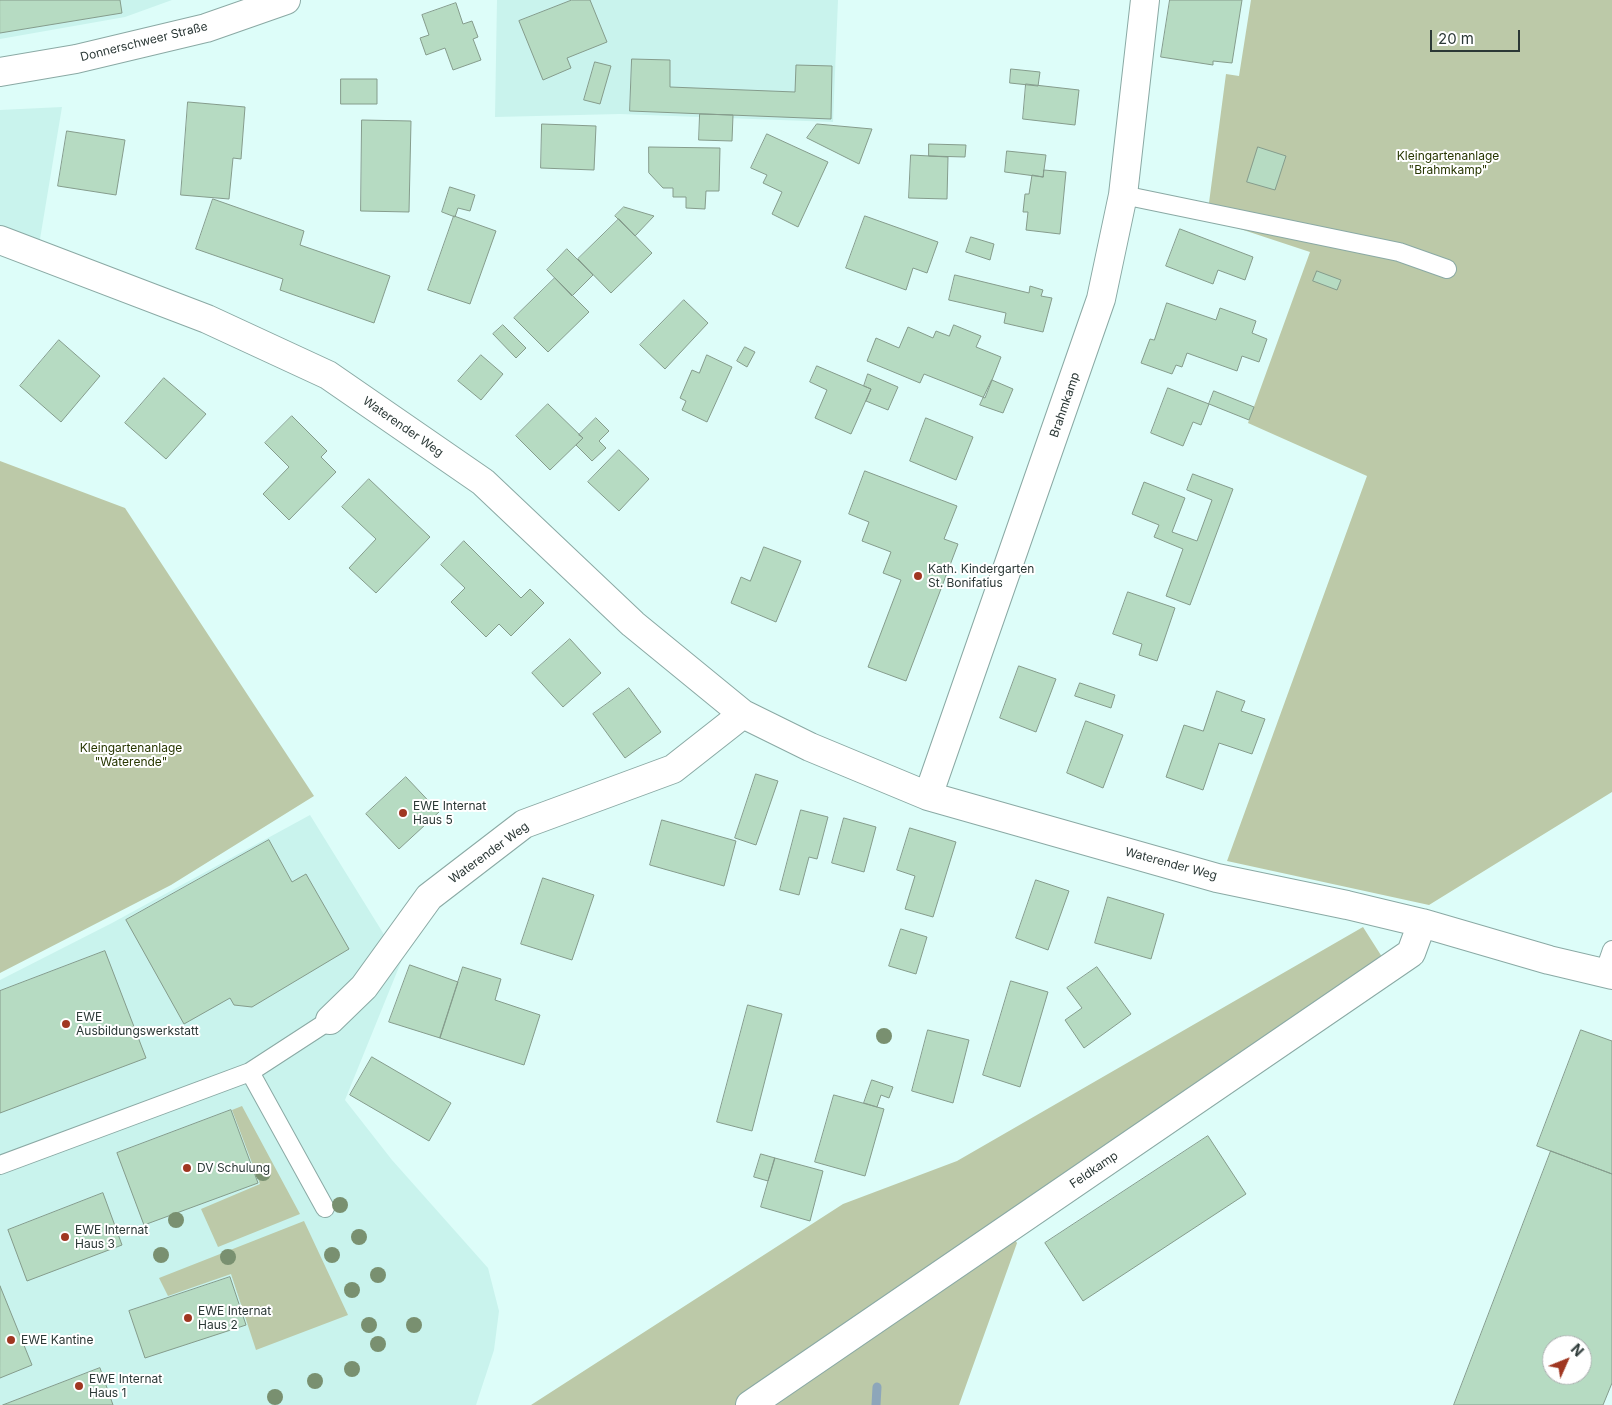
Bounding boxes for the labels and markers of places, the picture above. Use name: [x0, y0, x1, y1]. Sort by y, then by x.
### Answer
place label: Kath. Kindergarten St. Bonifatius: [928, 562, 1034, 590]
marker: Kath. Kindergarten St. Bonifatius: [912, 570, 924, 582]
place label: EWE Internat Haus 5: [413, 799, 486, 827]
marker: EWE Internat Haus 5: [397, 807, 409, 819]
place label: EWE Ausbildungswerkstatt: [76, 1010, 199, 1038]
marker: EWE Ausbildungswerkstatt: [60, 1018, 72, 1030]
place label: DV Schulung: [197, 1161, 270, 1175]
marker: DV Schulung: [181, 1162, 193, 1174]
place label: EWE Internat Haus 3: [75, 1223, 148, 1251]
marker: EWE Internat Haus 3: [59, 1231, 71, 1243]
place label: EWE Internat Haus 2: [198, 1304, 271, 1332]
marker: EWE Internat Haus 2: [182, 1312, 194, 1324]
place label: EWE Kantine: [21, 1333, 93, 1347]
marker: EWE Kantine: [5, 1334, 17, 1346]
place label: EWE Internat Haus 1: [89, 1372, 162, 1400]
marker: EWE Internat Haus 1: [73, 1380, 85, 1392]

